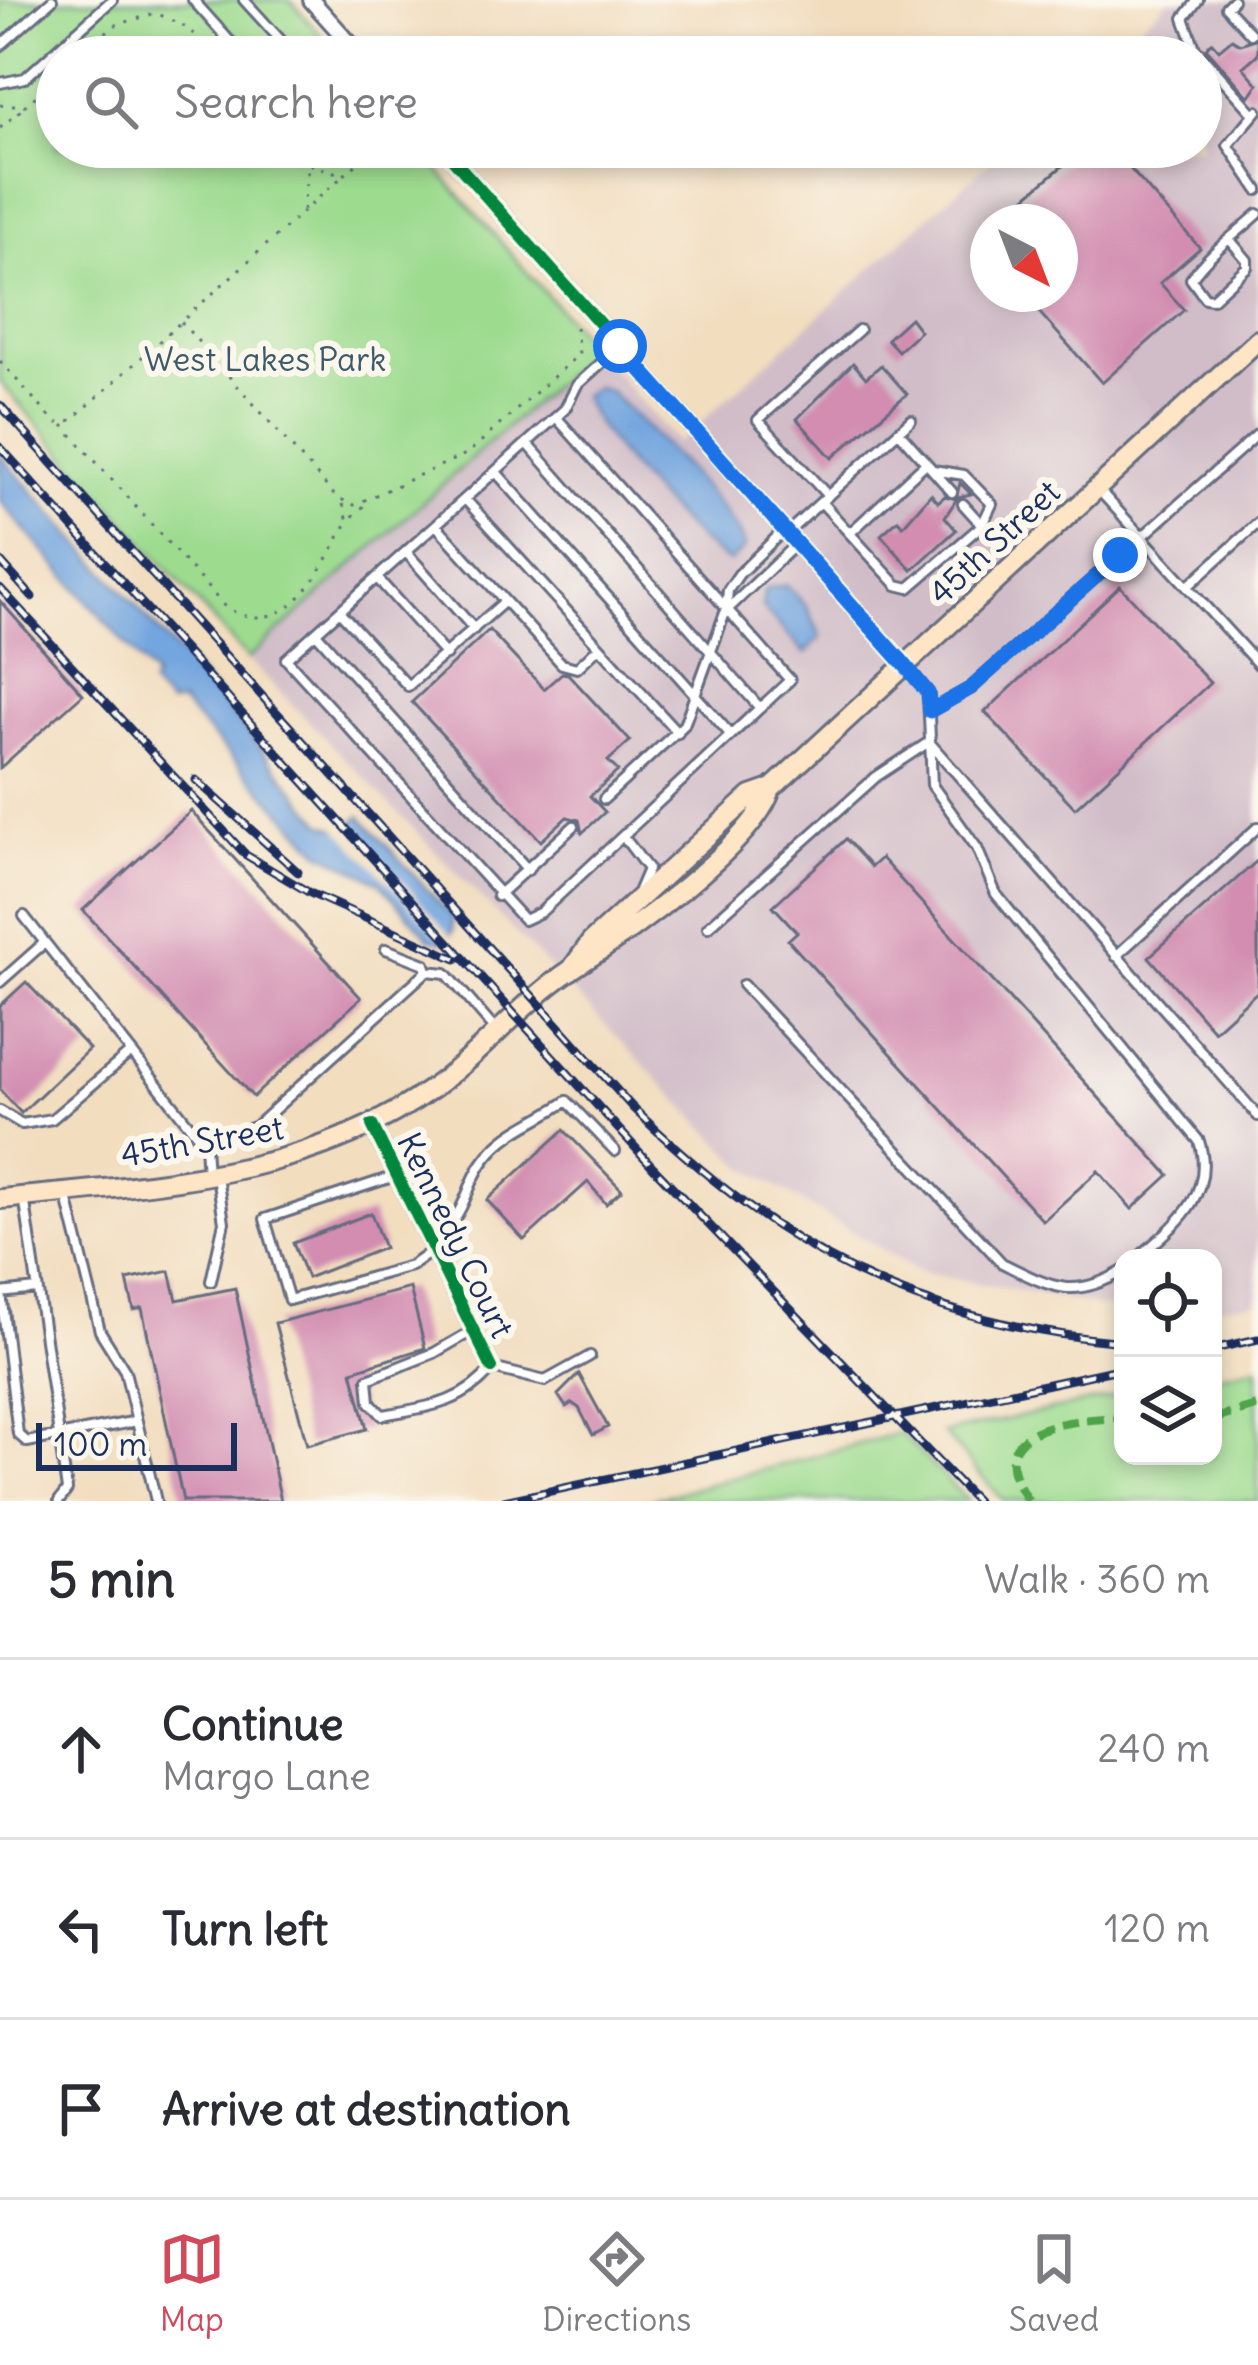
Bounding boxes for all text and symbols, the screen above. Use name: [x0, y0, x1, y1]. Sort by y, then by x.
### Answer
search box: [36, 36, 1222, 168]
icon: search: [78, 69, 144, 135]
text: Search here: [174, 74, 418, 130]
north arrow: [970, 204, 1078, 312]
route start: [593, 319, 647, 373]
park label: West Lakes Park: [144, 338, 386, 380]
street label: 45th Street: [920, 471, 1068, 613]
route end: [1093, 528, 1147, 582]
street label: 45th Street: [118, 1106, 286, 1176]
street label: Kennedy Court: [388, 1126, 524, 1344]
map controls: [1114, 1249, 1222, 1465]
button: locate: [1114, 1249, 1222, 1357]
button: layers: [1114, 1357, 1222, 1465]
scale bar: [36, 1417, 237, 1470]
text: 100 m: [54, 1423, 147, 1465]
text: 5 min: [48, 1547, 175, 1611]
text: Walk · 360 m: [984, 1555, 1210, 1604]
text: Continue: [162, 1696, 344, 1752]
icon: ahead: [48, 1716, 114, 1782]
text: 240 m: [1098, 1724, 1210, 1773]
text: Margo Lane: [162, 1752, 371, 1801]
icon: left: [48, 1896, 114, 1962]
text: Turn left: [162, 1901, 328, 1957]
text: 120 m: [1104, 1904, 1210, 1953]
icon: arrive: [48, 2076, 114, 2142]
text: Arrive at destination: [162, 2081, 571, 2137]
tab: Map: [159, 2226, 225, 2340]
tab: Directions: [542, 2226, 691, 2340]
tab: Saved: [1009, 2226, 1099, 2340]

